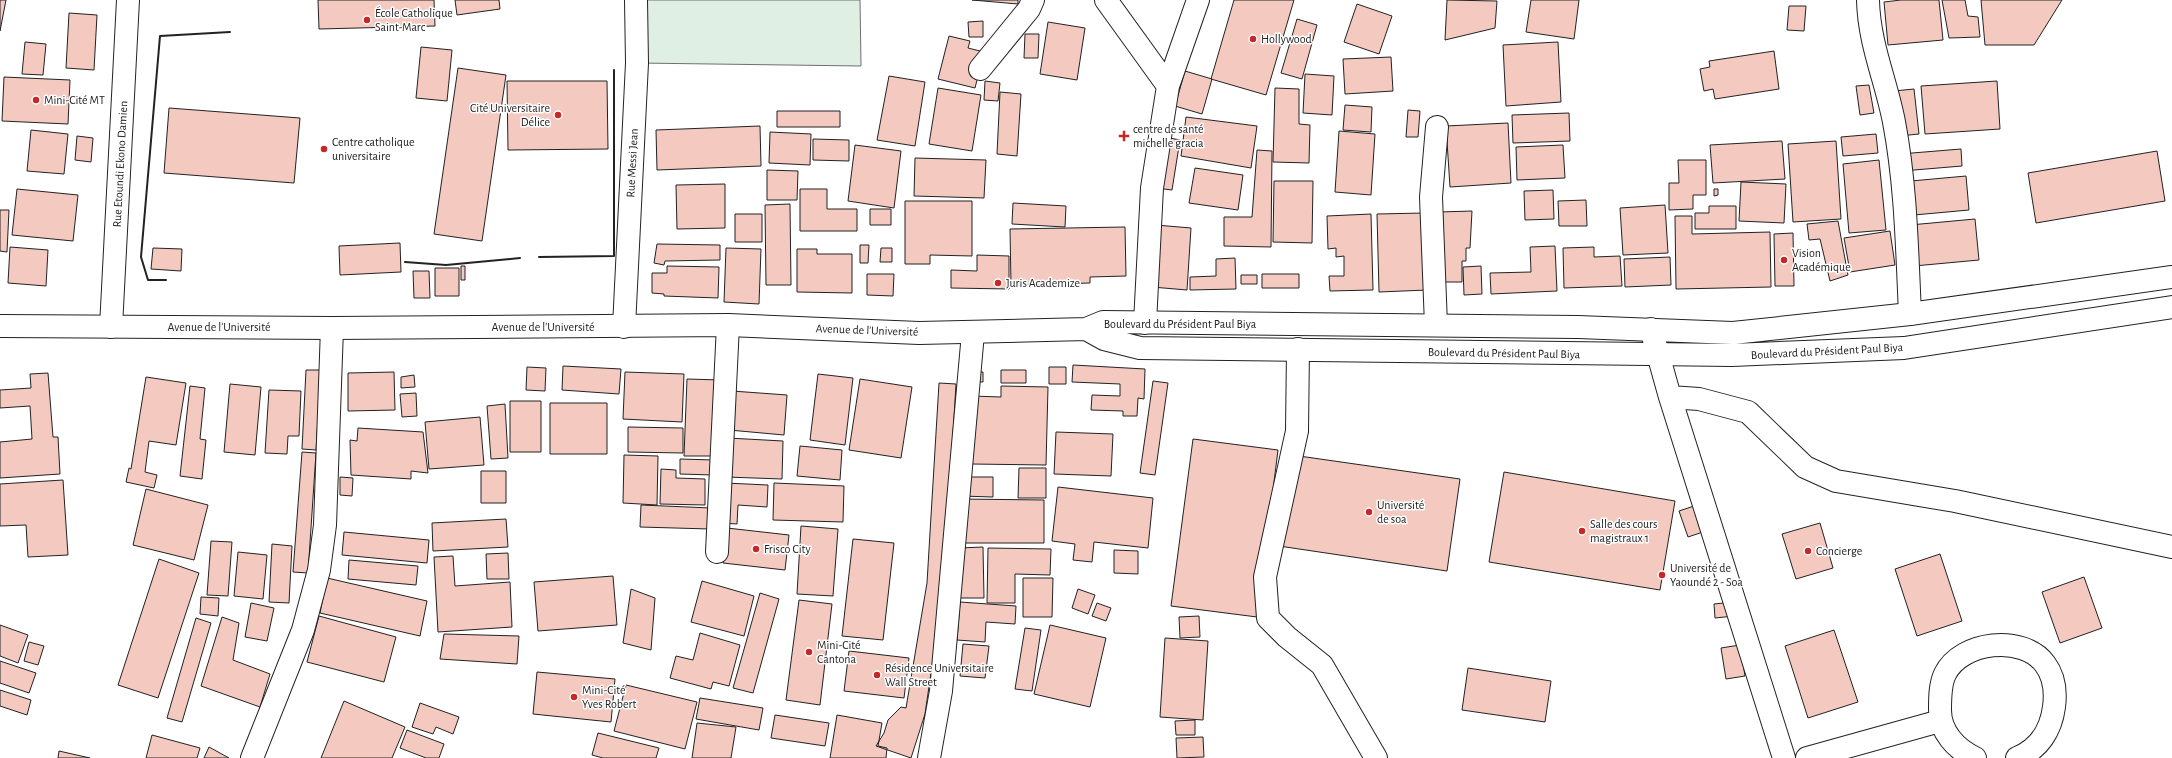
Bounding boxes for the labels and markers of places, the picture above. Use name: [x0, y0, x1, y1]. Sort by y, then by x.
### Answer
place label: École Catholique Saint-Marc: [375, 6, 453, 33]
marker: École Catholique Saint-Marc: [362, 15, 372, 25]
place label: Hollywood: [1261, 33, 1312, 46]
marker: Hollywood: [1248, 34, 1258, 44]
place label: Mini-Cité MT: [44, 94, 105, 106]
marker: Mini-Cité MT: [31, 95, 41, 105]
place label: Cité Universitaire Délice: [470, 102, 550, 128]
marker: Cité Universitaire Délice: [553, 110, 563, 120]
place label: centre de santé michelle gracia: [1133, 123, 1204, 149]
marker: centre de santé michelle gracia: [1118, 130, 1130, 142]
place label: Centre catholique universitaire: [332, 136, 415, 162]
marker: Centre catholique universitaire: [319, 144, 329, 154]
place label: Vision Académique: [1792, 247, 1851, 273]
marker: Vision Académique: [1779, 255, 1789, 265]
place label: Juris Academize: [1006, 277, 1080, 289]
marker: Juris Academize: [993, 278, 1003, 288]
place label: Université de soa: [1377, 499, 1424, 525]
marker: Université de soa: [1364, 507, 1374, 517]
place label: Salle des cours magistraux 1: [1590, 518, 1657, 544]
marker: Salle des cours magistraux 1: [1577, 526, 1587, 536]
place label: Frisco City: [764, 543, 811, 556]
marker: Frisco City: [751, 544, 761, 554]
place label: Concierge: [1816, 545, 1862, 557]
marker: Concierge: [1803, 546, 1813, 556]
place label: Université de Yaoundé 2 - Soa: [1670, 562, 1743, 588]
marker: Université de Yaoundé 2 - Soa: [1657, 570, 1667, 580]
place label: Mini-Cité Cantona: [817, 639, 861, 665]
marker: Mini-Cité Cantona: [804, 647, 814, 657]
place label: Résidence Universitaire Wall Street: [885, 662, 994, 688]
marker: Résidence Universitaire Wall Street: [872, 670, 882, 680]
place label: Mini-Cité Yves Robert: [582, 684, 636, 710]
marker: Mini-Cité Yves Robert: [569, 692, 579, 702]

